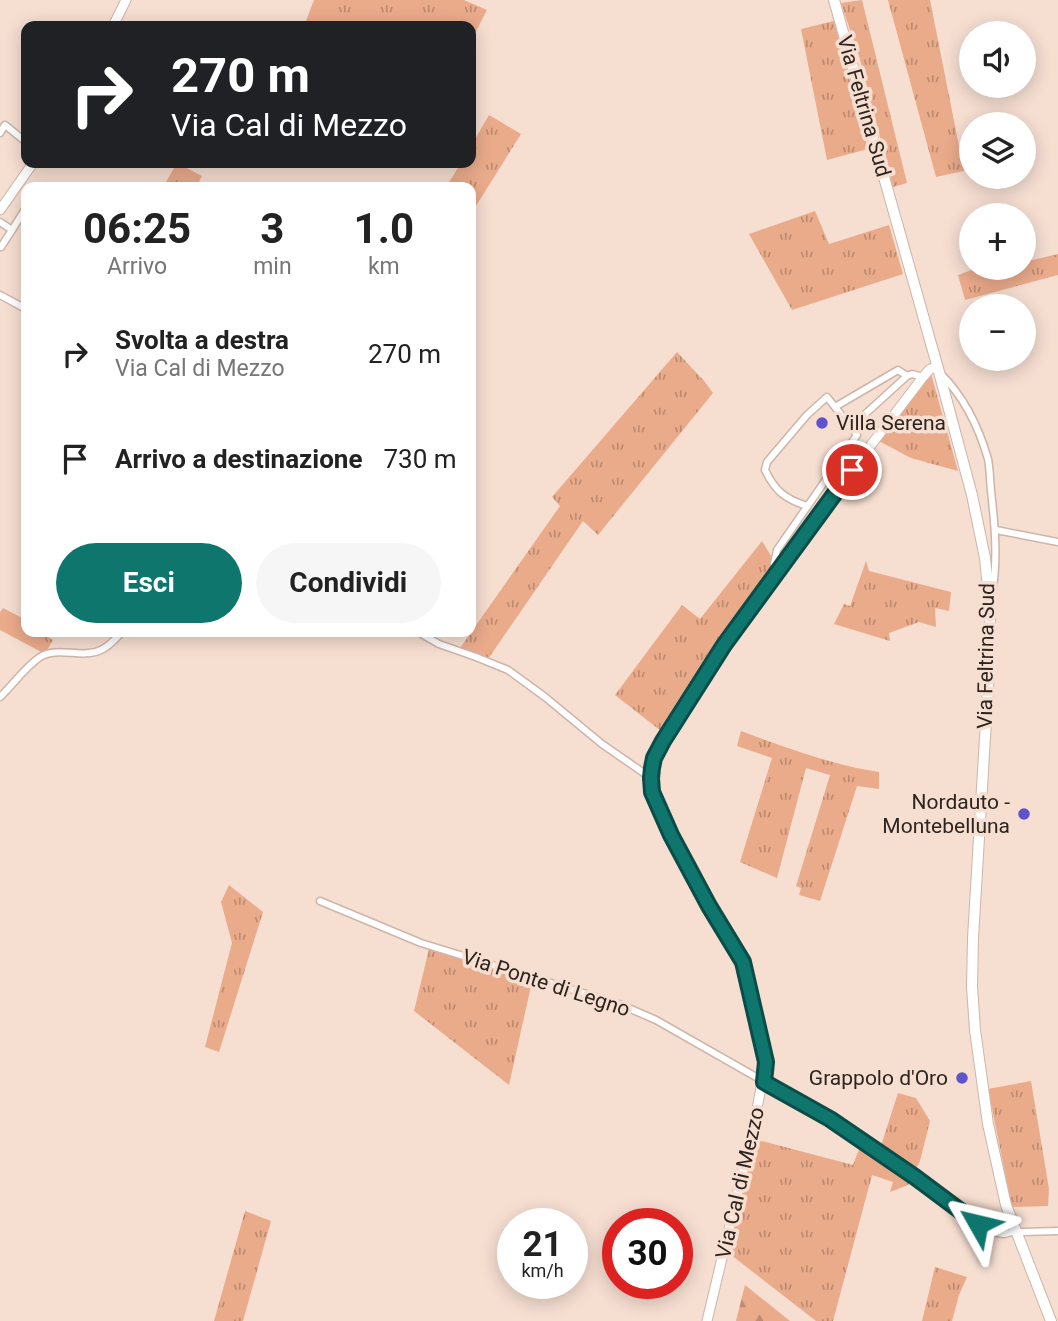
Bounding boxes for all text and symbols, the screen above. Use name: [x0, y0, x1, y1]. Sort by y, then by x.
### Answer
map controls: [959, 21, 1036, 371]
button: sound: [959, 21, 1036, 98]
street label: Via Feltrina Sud: [832, 33, 896, 179]
text: 270 m: [171, 47, 310, 104]
icon: right: [56, 49, 147, 140]
text: Via Cal di Mezzo: [171, 106, 407, 144]
button: layers: [959, 112, 1036, 189]
button: +: [959, 203, 1036, 280]
text: 06:25: [83, 204, 191, 253]
text: 3: [260, 204, 284, 253]
text: 1.0: [354, 204, 414, 253]
text: Arrivo: [107, 253, 167, 280]
text: min: [253, 253, 292, 280]
text: km: [368, 253, 400, 280]
button: −: [959, 294, 1036, 371]
text: Svolta a destra: [115, 325, 289, 355]
icon: right: [56, 335, 94, 373]
text: 270 m: [368, 339, 441, 369]
text: Via Cal di Mezzo: [115, 355, 285, 382]
place label: Villa Serena: [836, 411, 946, 435]
marker: Villa Serena: [814, 415, 830, 431]
icon: arrive: [56, 440, 94, 478]
pin: [822, 440, 882, 500]
text: Arrivo a destinazione: [115, 444, 362, 474]
text: 730 m: [383, 444, 457, 474]
icon: arrive: [833, 451, 871, 489]
button: Esci: [56, 543, 242, 623]
button: Condividi: [256, 543, 441, 623]
street label: Via Feltrina Sud: [973, 583, 999, 729]
place label: Nordauto - Montebelluna: [882, 790, 1010, 838]
marker: Nordauto - Montebelluna: [1016, 806, 1032, 822]
street label: Via Ponte di Legno: [459, 945, 633, 1021]
place label: Grappolo d'Oro: [809, 1066, 948, 1090]
marker: Grappolo d'Oro: [954, 1070, 970, 1086]
street label: Via Cal di Mezzo: [711, 1105, 769, 1261]
position arrow: [941, 1187, 1015, 1261]
speed limit sign: 30: [602, 1208, 693, 1299]
text: 21: [522, 1224, 563, 1265]
text: km/h: [521, 1260, 564, 1281]

